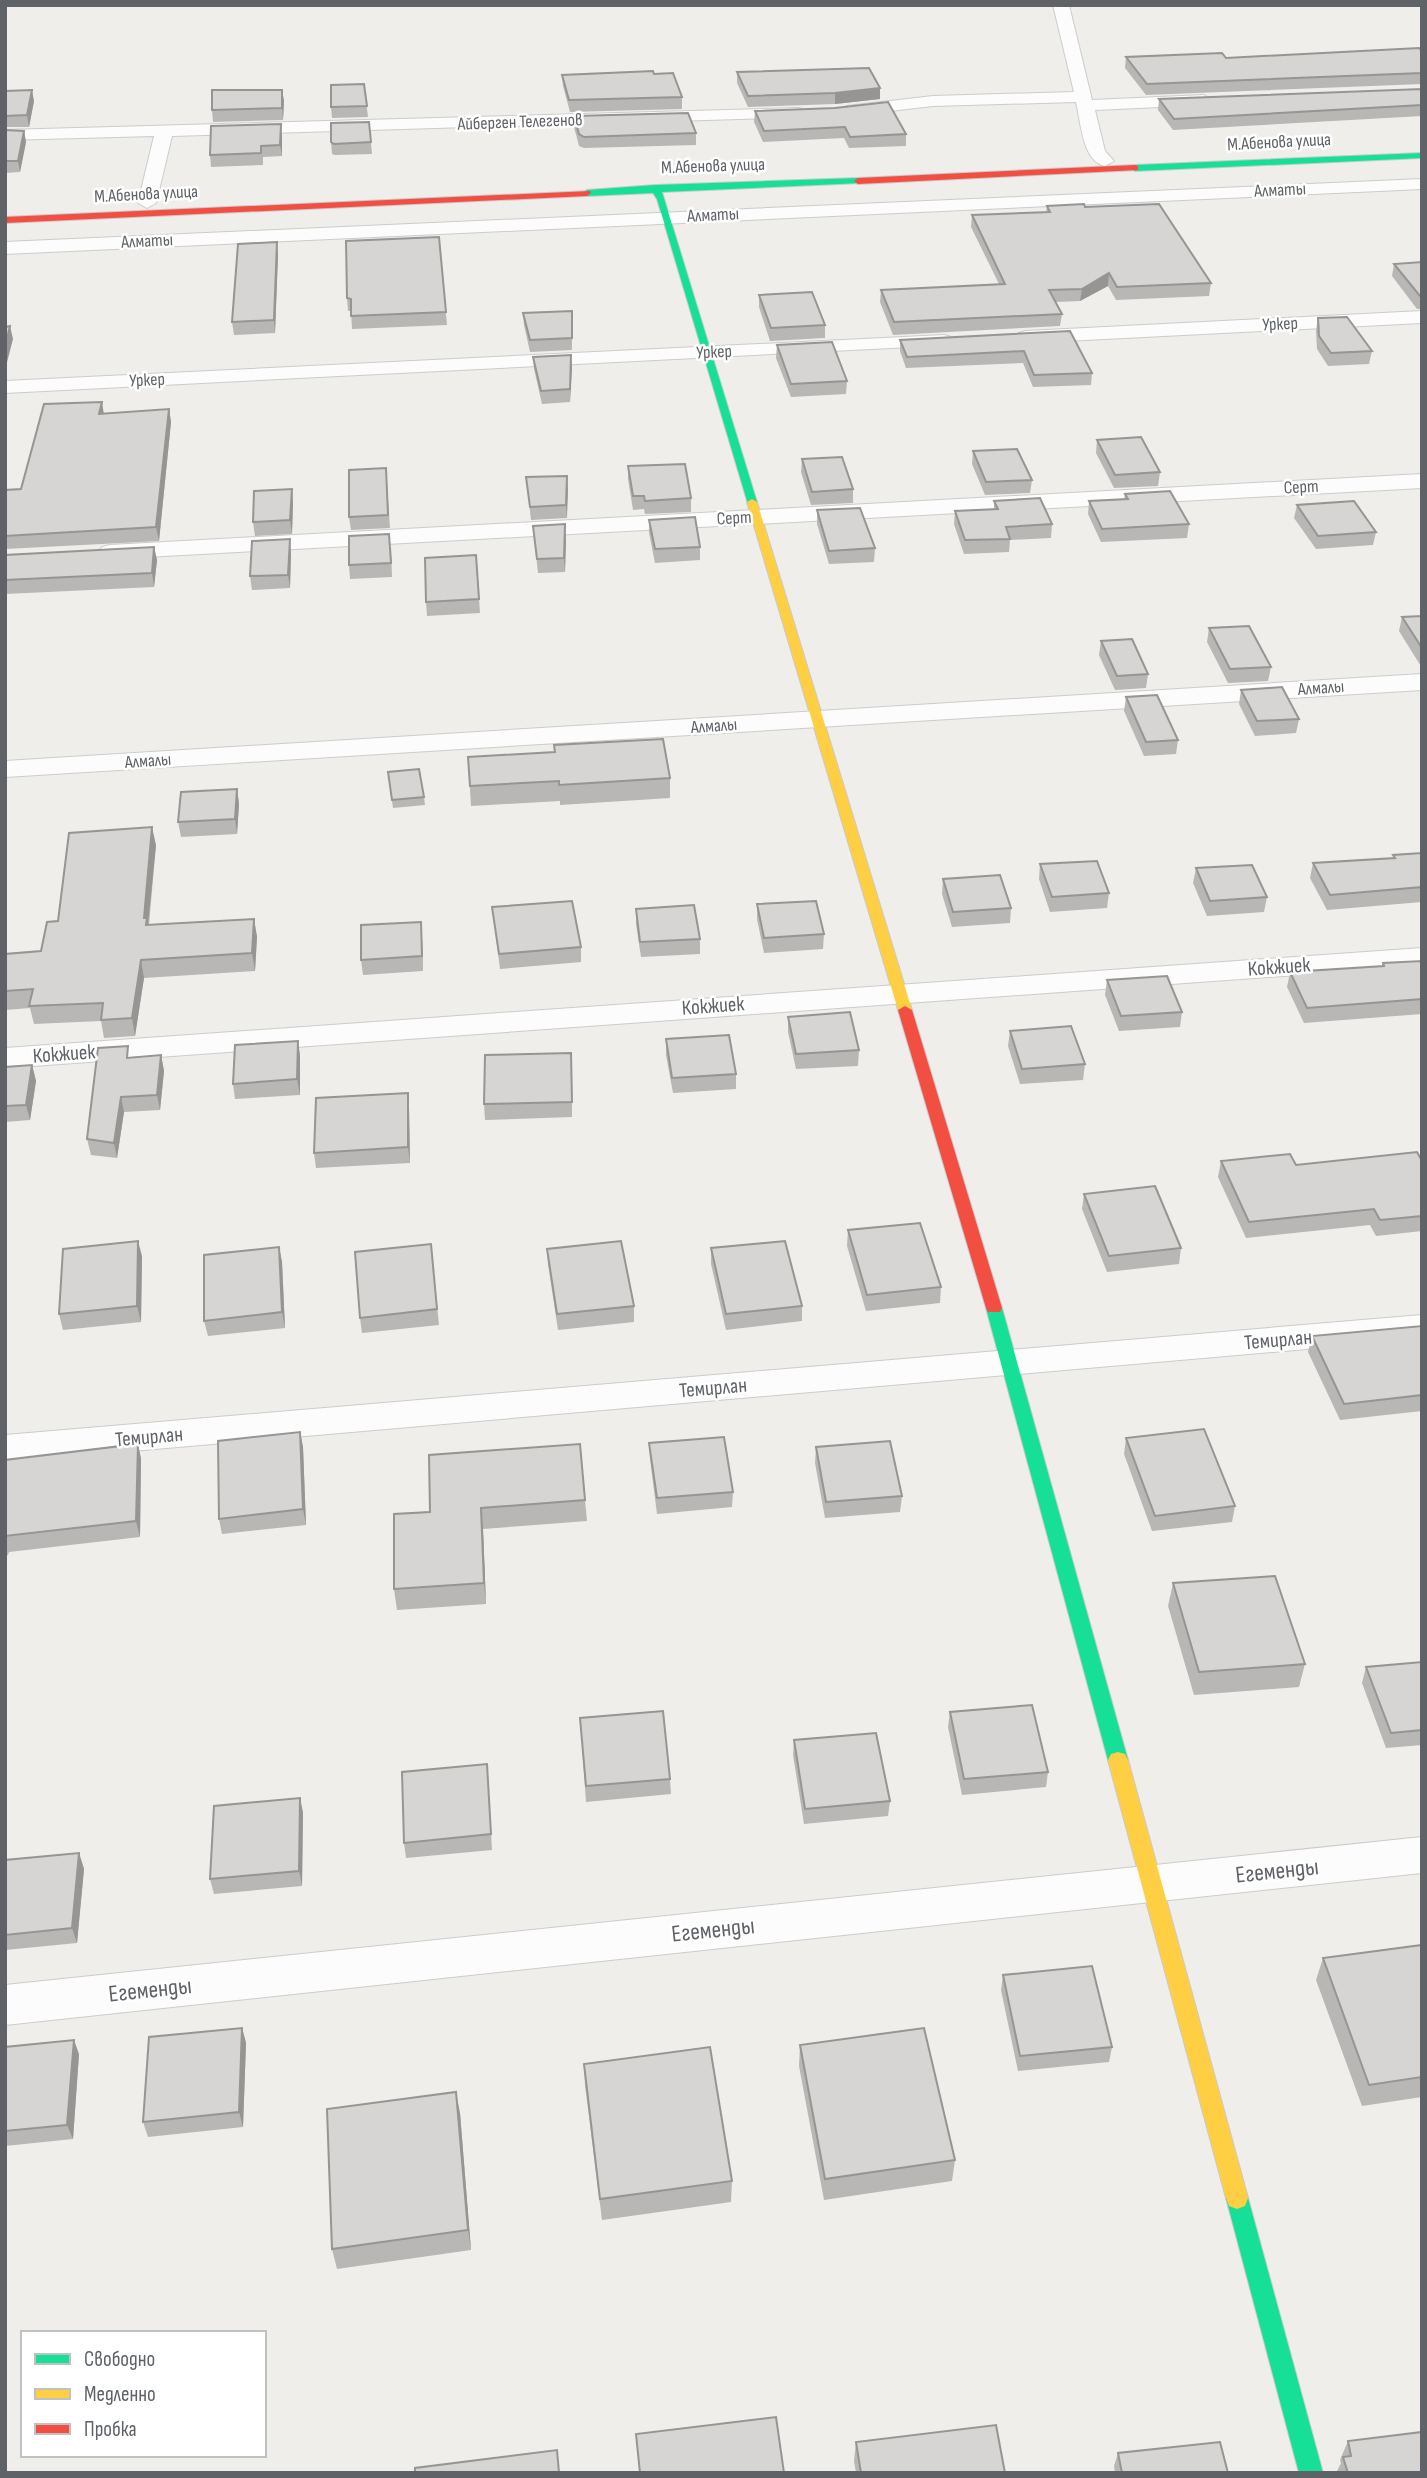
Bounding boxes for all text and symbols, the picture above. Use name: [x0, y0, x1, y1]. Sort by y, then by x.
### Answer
street label: Айберген Телегенов: [456, 109, 583, 135]
street label: М.Абенова улица: [1227, 129, 1332, 155]
street label: М.Абенова улица: [661, 154, 765, 178]
street label: Алматы: [1253, 178, 1306, 202]
street label: М.Абенова улица: [94, 181, 199, 207]
street label: Алматы: [686, 203, 739, 227]
street label: Алматы: [120, 229, 173, 253]
street label: Уркер: [1262, 313, 1298, 335]
street label: Уркер: [696, 341, 732, 363]
street label: Уркер: [129, 369, 165, 391]
street label: Серт: [1283, 476, 1319, 498]
street label: Серт: [716, 507, 752, 529]
street label: Алмалы: [1296, 676, 1345, 700]
street label: Алмалы: [689, 714, 738, 738]
street label: Алмалы: [123, 749, 172, 773]
street label: Кокжиек: [1247, 952, 1311, 982]
street label: Кокжиек: [681, 991, 745, 1021]
street label: Кокжиек: [32, 1039, 96, 1069]
street label: Темирлан: [1243, 1325, 1313, 1355]
street label: Темирлан: [678, 1373, 748, 1403]
street label: Темирлан: [114, 1422, 184, 1452]
street label: Егеменды: [1234, 1852, 1320, 1890]
street label: Егеменды: [670, 1911, 756, 1949]
street label: Егеменды: [107, 1971, 193, 2009]
legend: [21, 2331, 266, 2457]
text: Свободно: [84, 2347, 155, 2372]
text: Медленно: [84, 2382, 156, 2407]
text: Пробка: [84, 2417, 137, 2442]

